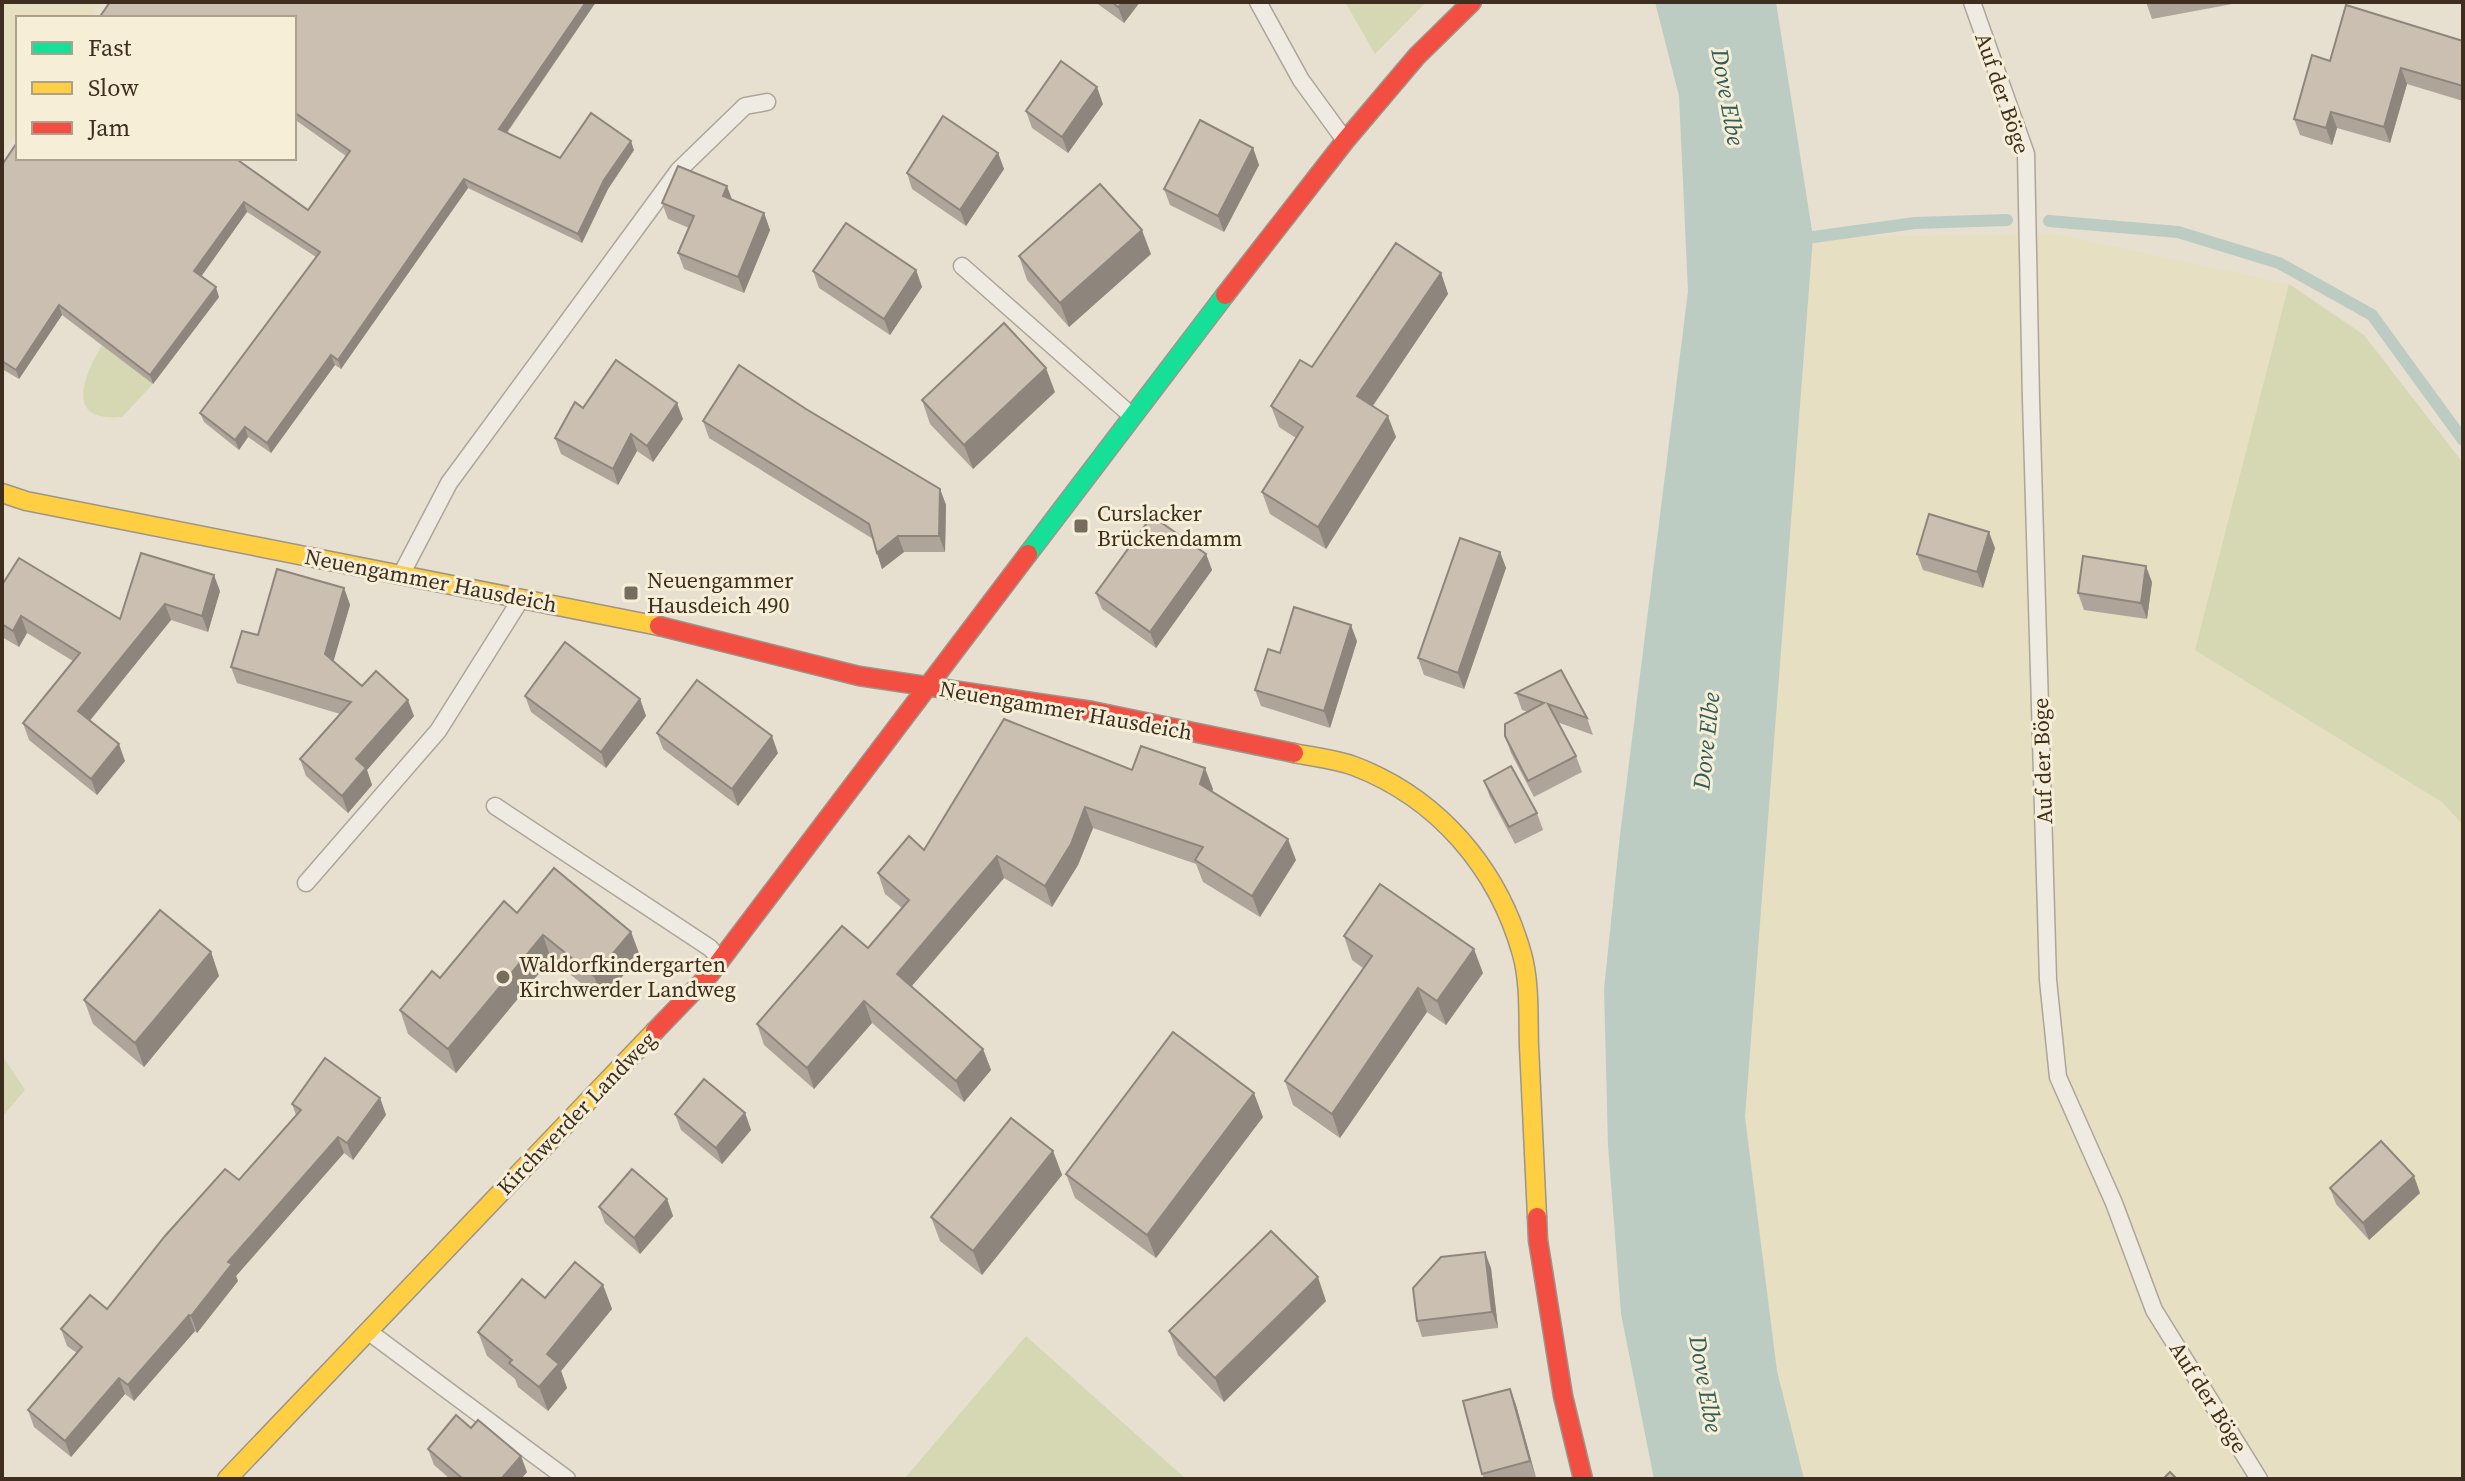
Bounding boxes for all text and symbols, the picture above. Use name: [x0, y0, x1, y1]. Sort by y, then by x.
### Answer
legend: [16, 16, 296, 160]
street label: Auf der Böge: [1968, 28, 2038, 158]
text: Fast: [88, 31, 132, 64]
water label: Dove Elbe: [1703, 45, 1753, 148]
text: Slow: [88, 71, 139, 104]
text: Jam: [87, 111, 130, 144]
place label: Curslacker Brückendamm: [1097, 498, 1243, 553]
marker: Curslacker Brückendamm: [1072, 517, 1090, 535]
street label: Neuengammer Hausdeich: [302, 541, 560, 619]
place label: Neuengammer Hausdeich 490: [647, 565, 794, 620]
marker: Neuengammer Hausdeich 490: [622, 584, 640, 602]
street label: Neuengammer Hausdeich: [937, 673, 1195, 747]
water label: Dove Elbe: [1684, 690, 1728, 792]
street label: Auf der Böge: [2025, 697, 2059, 825]
place label: Waldorfkindergarten Kirchwerder Landweg: [519, 949, 736, 1004]
marker: Waldorfkindergarten Kirchwerder Landweg: [494, 968, 512, 986]
street label: Kirchwerder Landweg: [490, 1025, 662, 1201]
water label: Dove Elbe: [1681, 1332, 1731, 1435]
street label: Auf der Böge: [2163, 1335, 2255, 1459]

